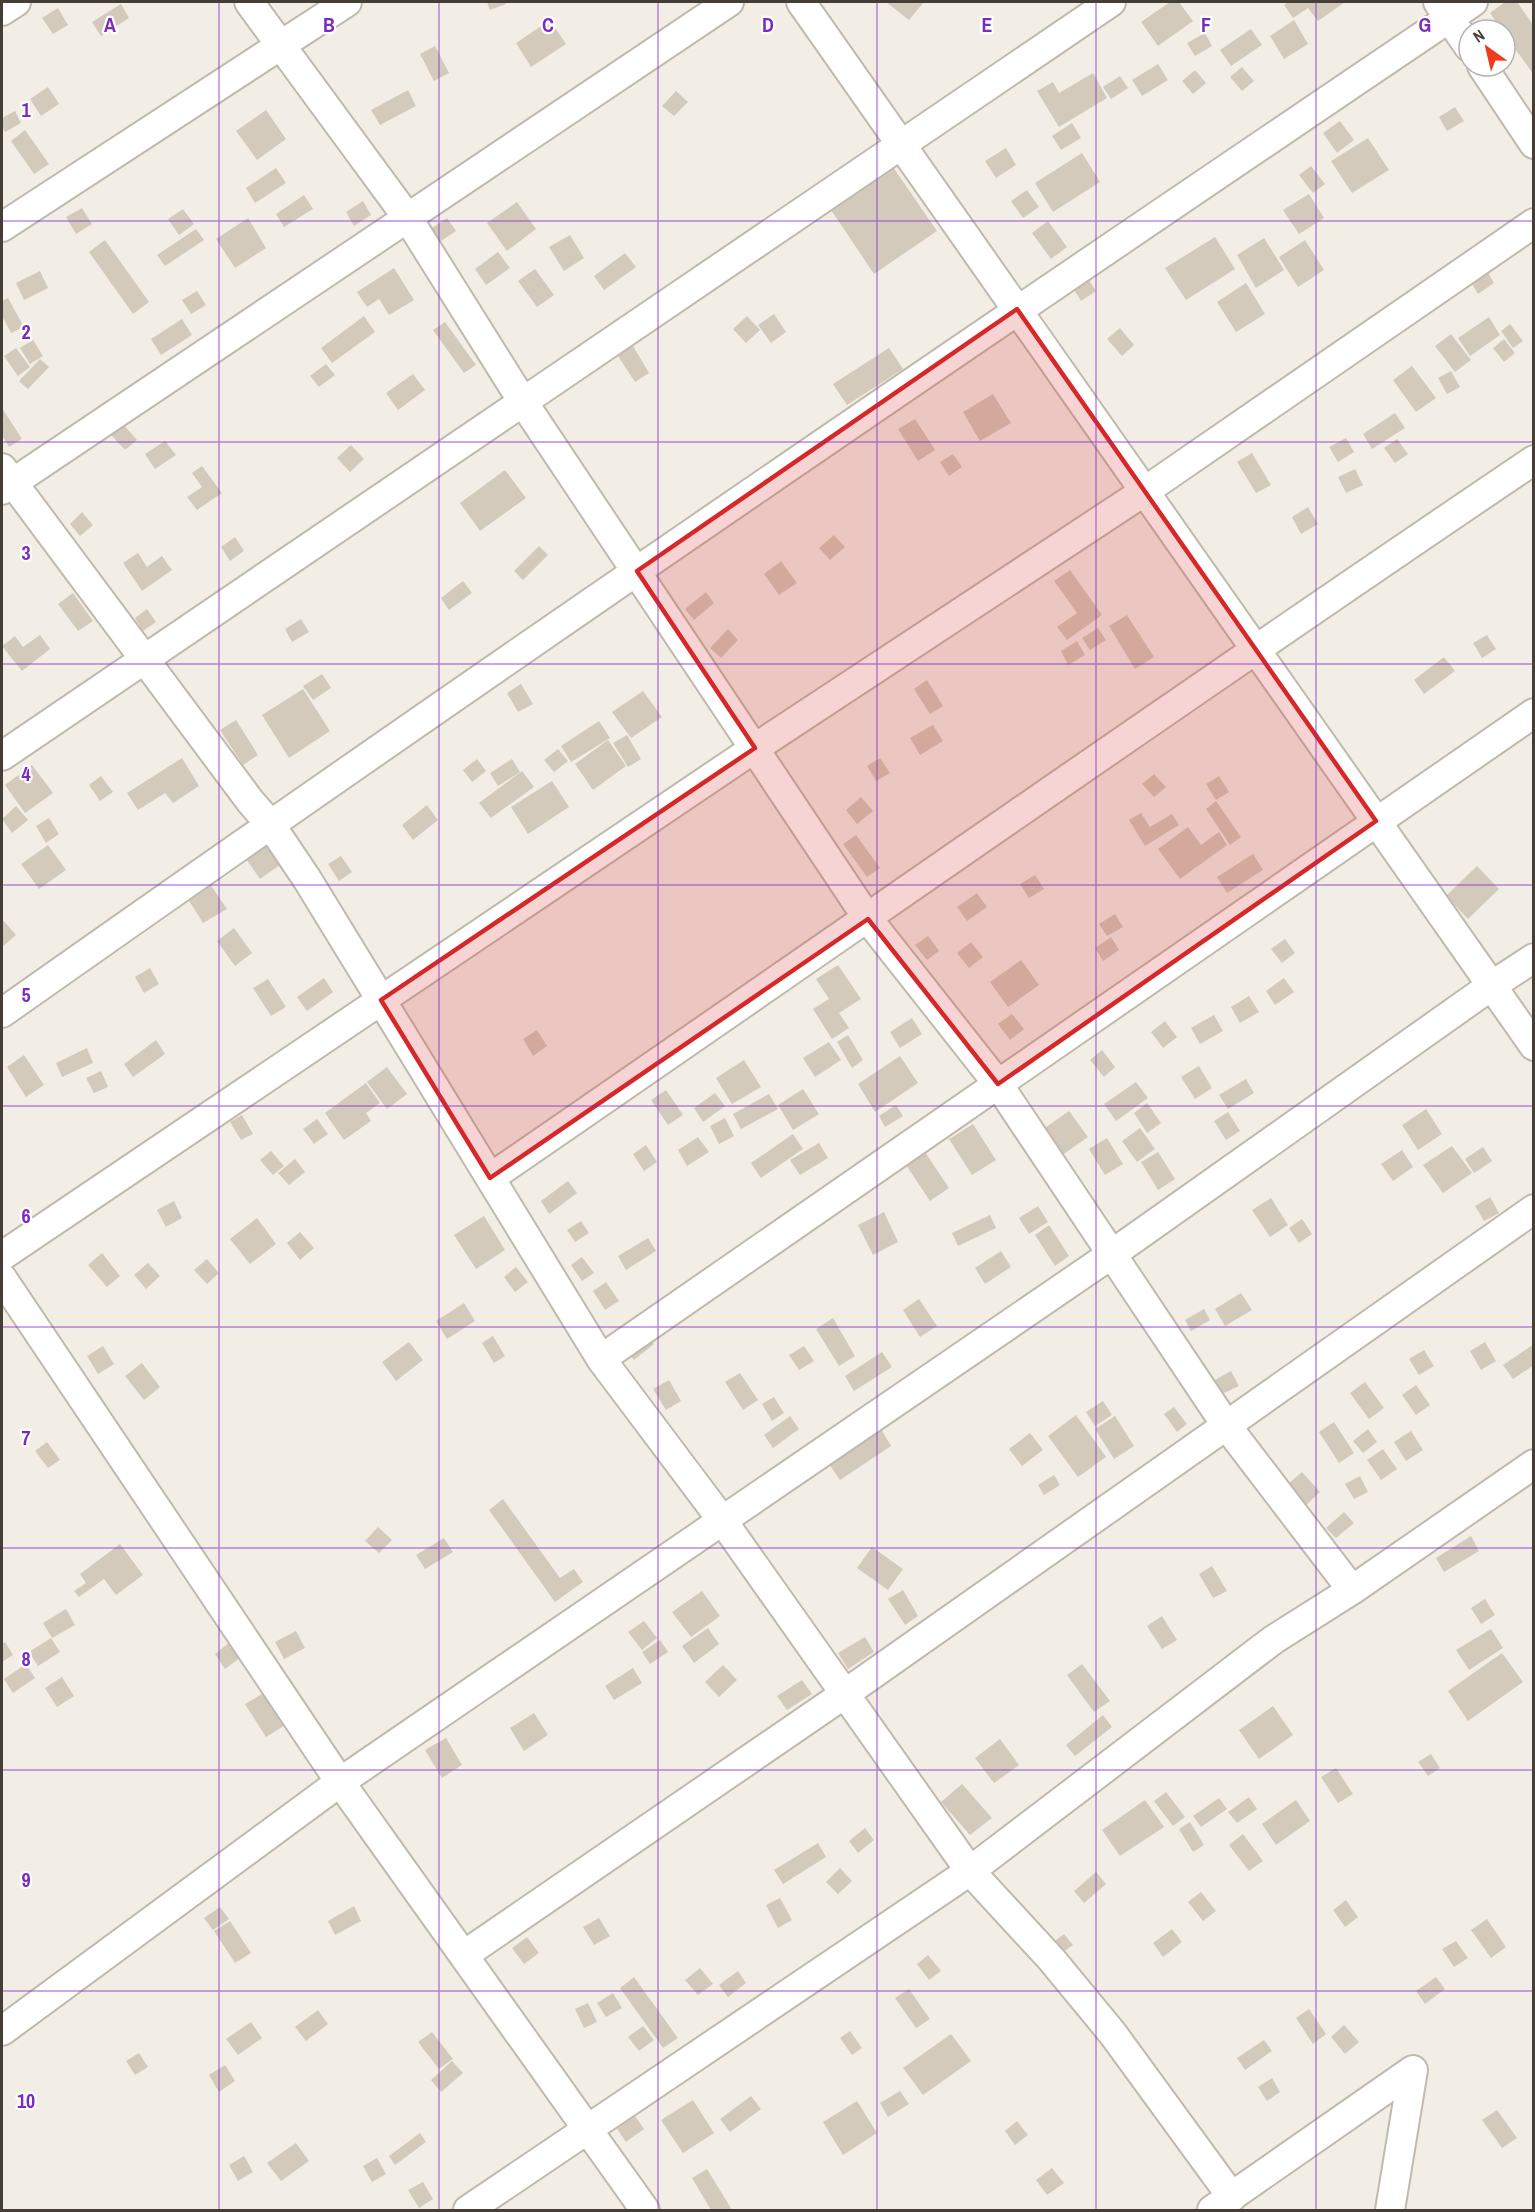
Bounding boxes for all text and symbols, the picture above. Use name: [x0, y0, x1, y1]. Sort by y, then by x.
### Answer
text: A: [104, 11, 116, 38]
text: B: [323, 11, 335, 38]
text: C: [542, 11, 554, 38]
text: D: [762, 11, 774, 38]
text: E: [982, 11, 993, 38]
text: F: [1201, 11, 1211, 38]
text: G: [1419, 11, 1431, 38]
north arrow: [1457, 18, 1517, 78]
text: N: [1469, 24, 1489, 47]
text: 1: [21, 96, 31, 123]
text: 2: [21, 318, 31, 345]
text: 3: [21, 539, 31, 566]
text: 4: [21, 760, 31, 787]
text: 5: [21, 981, 31, 1008]
text: 6: [21, 1202, 31, 1229]
text: 7: [21, 1424, 31, 1451]
text: 8: [21, 1645, 31, 1672]
text: 9: [21, 1866, 31, 1893]
text: 10: [17, 2087, 35, 2114]

